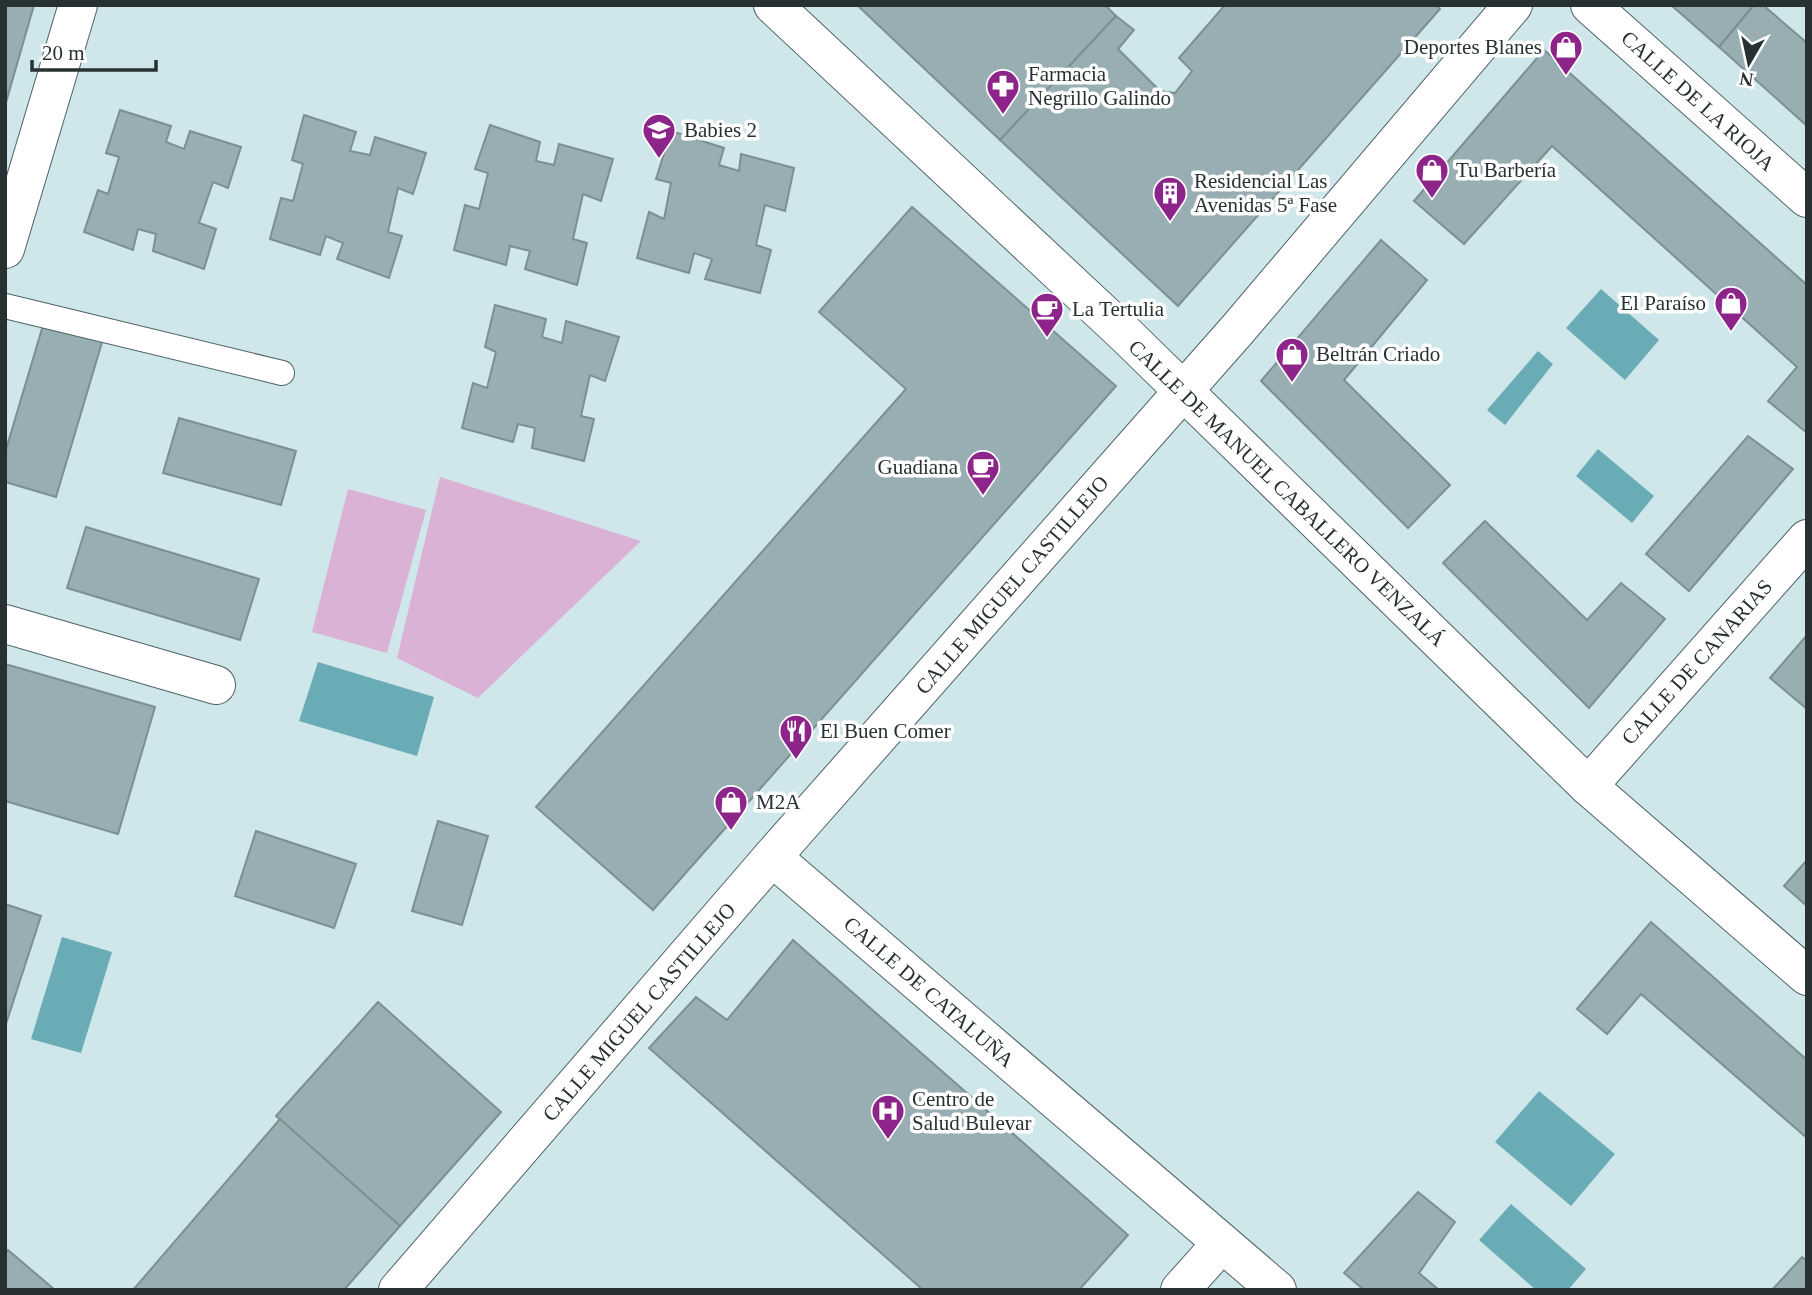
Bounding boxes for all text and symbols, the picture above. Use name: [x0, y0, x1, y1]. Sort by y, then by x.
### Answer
street label: CALLE DE LA RIOJA: [1616, 26, 1780, 177]
scale bar: [32, 28, 156, 72]
shop icon: Deportes Blanes: [1547, 28, 1585, 77]
north arrow: [1714, 28, 1784, 98]
place label: Deportes Blanes: [1404, 35, 1542, 59]
text: 20 m: [42, 41, 85, 65]
place label: Farmacia Negrillo Galindo: [1028, 62, 1171, 110]
pharmacy icon: Farmacia Negrillo Galindo: [984, 67, 1022, 116]
text: N: [1738, 68, 1755, 91]
school or university icon: Babies 2: [640, 111, 678, 160]
place label: Babies 2: [684, 118, 757, 142]
shop icon: Tu Barbería: [1413, 151, 1451, 200]
place label: Tu Barbería: [1456, 158, 1557, 182]
place label: Residencial Las Avenidas 5ª Fase: [1194, 169, 1337, 217]
building icon: Residencial Las Avenidas 5ª Fase: [1151, 174, 1189, 223]
shop icon: El Paraíso: [1712, 284, 1750, 333]
cafe icon: La Tertulia: [1028, 290, 1066, 339]
place label: El Paraíso: [1620, 291, 1706, 315]
place label: La Tertulia: [1072, 297, 1165, 321]
street label: CALLE DE MANUEL CABALLERO VENZALÁ: [1124, 335, 1451, 652]
shop icon: Beltrán Criado: [1273, 335, 1311, 384]
place label: Beltrán Criado: [1316, 342, 1440, 366]
cafe icon: Guadiana: [964, 448, 1002, 497]
place label: Guadiana: [878, 455, 959, 479]
street label: CALLE MIGUEL CASTILLEJO: [911, 471, 1113, 699]
street label: CALLE DE CANARIAS: [1617, 575, 1777, 749]
restaurant icon: El Buen Comer: [777, 712, 815, 761]
place label: El Buen Comer: [820, 719, 951, 743]
shop icon: M2A: [712, 783, 750, 832]
place label: M2A: [756, 790, 801, 814]
street label: CALLE MIGUEL CASTILLEJO: [538, 898, 740, 1126]
street label: CALLE DE CATALUÑA: [839, 912, 1020, 1073]
place label: Centro de Salud Bulevar: [912, 1087, 1032, 1135]
hospital icon: Centro de Salud Bulevar: [869, 1092, 907, 1141]

